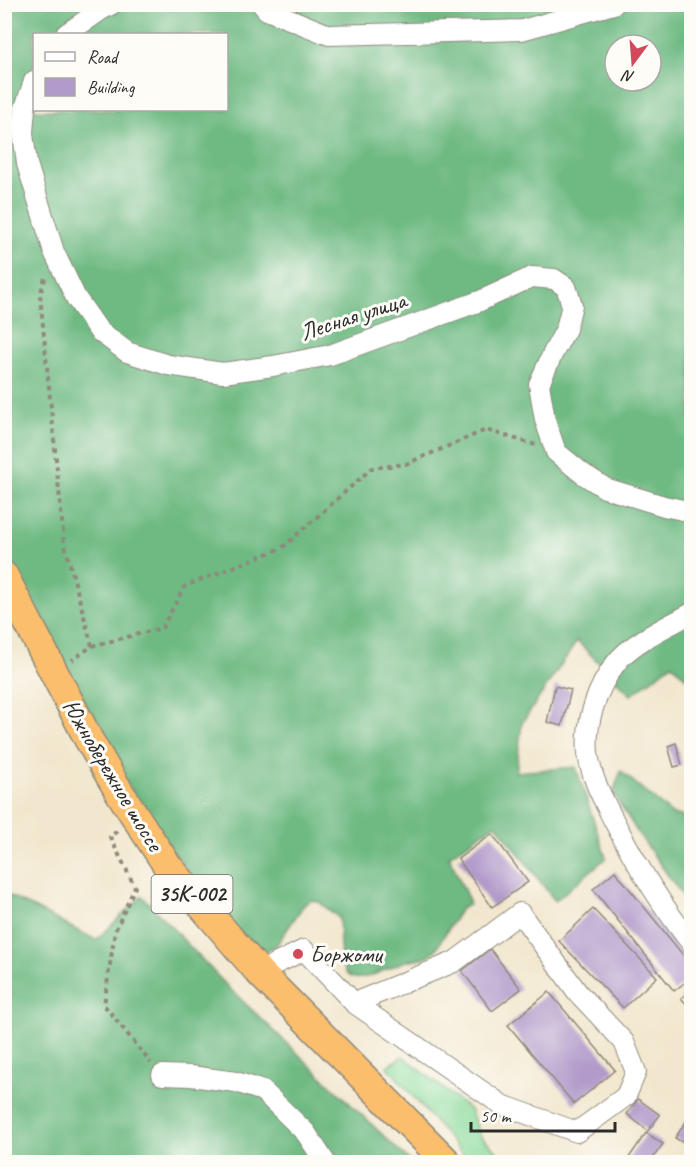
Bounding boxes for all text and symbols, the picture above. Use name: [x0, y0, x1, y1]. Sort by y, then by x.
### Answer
legend: [33, 33, 228, 111]
north arrow: [603, 33, 663, 93]
text: Road: [87, 46, 120, 68]
text: N: [619, 65, 637, 87]
text: Building: [87, 76, 136, 98]
street label: Лесная улица: [296, 284, 412, 347]
street label: Южнобережное шоссе: [56, 694, 171, 858]
road number: 35К-002: [152, 875, 232, 913]
place label: Боржоми: [310, 939, 384, 969]
marker: Боржоми: [291, 947, 305, 961]
scale bar: [471, 1095, 615, 1133]
text: 50 m: [480, 1105, 513, 1127]

